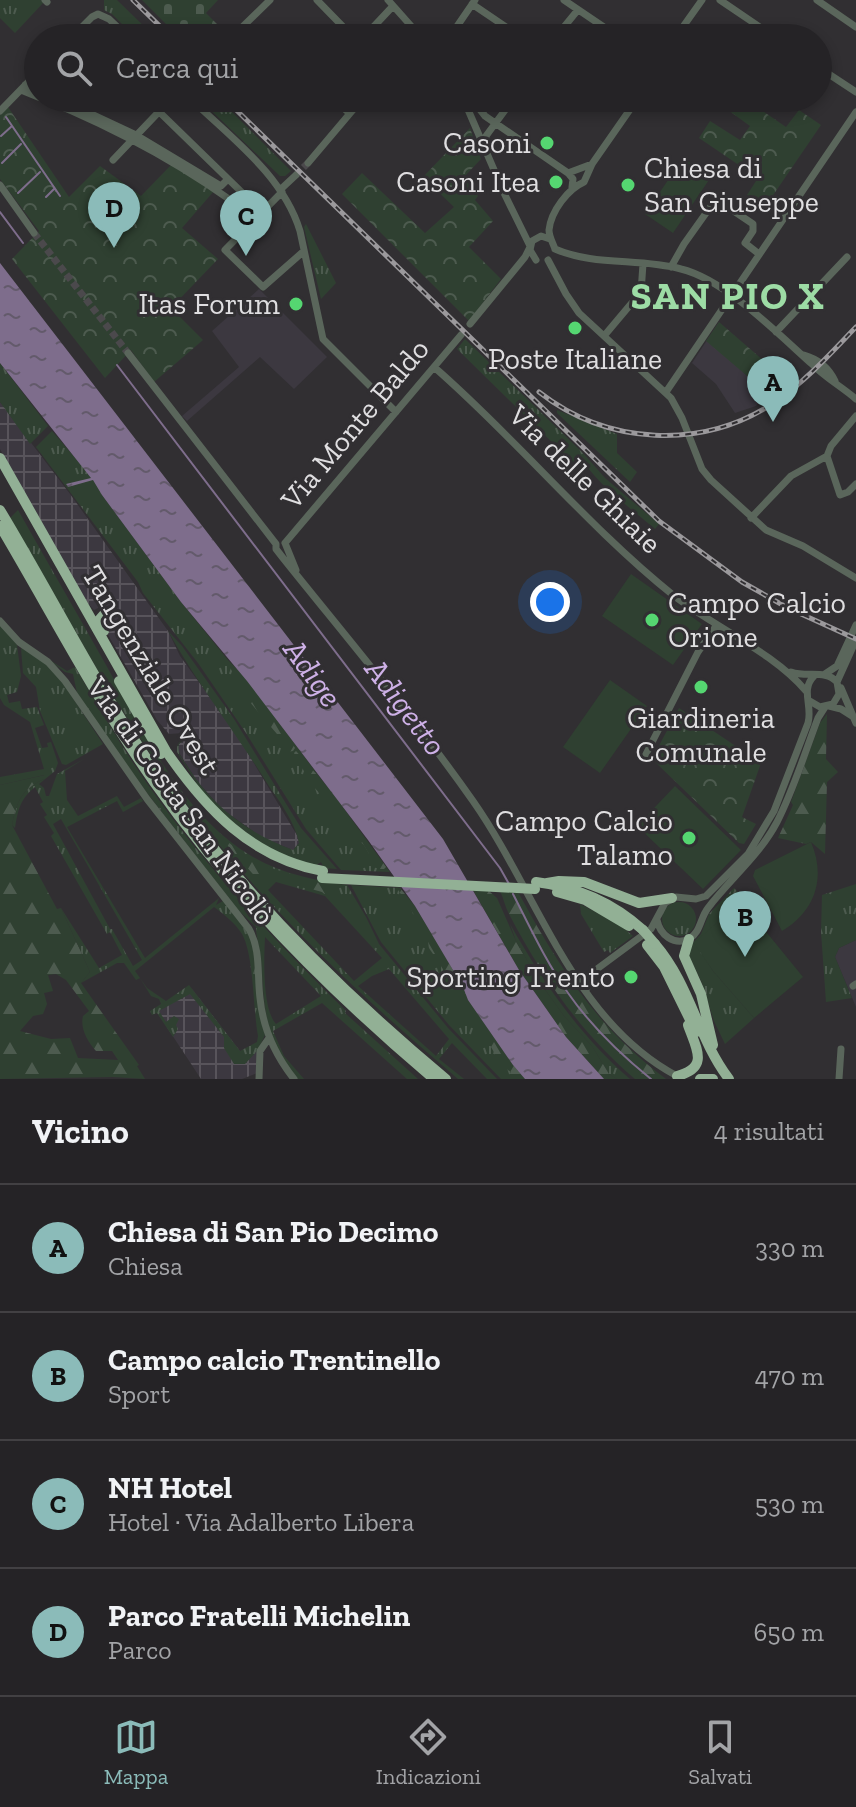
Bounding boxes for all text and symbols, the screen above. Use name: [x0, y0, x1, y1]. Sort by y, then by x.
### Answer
search box: [24, 24, 832, 112]
icon: search: [52, 46, 96, 90]
text: Cerca qui: [116, 50, 239, 86]
place label: Casoni: [443, 125, 531, 161]
marker: Casoni: [538, 134, 556, 152]
place label: Chiesa di San Giuseppe: [644, 150, 819, 220]
place label: Casoni Itea: [396, 164, 540, 200]
marker: Casoni Itea: [547, 173, 565, 191]
marker: Chiesa di San Giuseppe: [619, 176, 637, 194]
pin: D: [88, 182, 140, 248]
pin: C: [220, 190, 272, 256]
district label: SAN PIO X: [630, 273, 826, 319]
place label: Itas Forum: [138, 286, 280, 322]
marker: Itas Forum: [287, 295, 305, 313]
marker: Poste Italiane: [566, 319, 584, 337]
street label: Via Monte Baldo: [273, 331, 437, 517]
place label: Poste Italiane: [488, 341, 662, 377]
pin: A: [747, 356, 799, 422]
street label: Via delle Ghiaie: [500, 396, 669, 561]
street label: Tangenziale Ovest: [74, 559, 228, 781]
your location: [530, 582, 570, 622]
place label: Campo Calcio Orione: [668, 585, 846, 655]
marker: Campo Calcio Orione: [643, 611, 661, 629]
water label: Adige: [275, 631, 350, 714]
water label: Adigetto: [357, 650, 455, 763]
street label: Via di Costa San Nicolò: [78, 669, 283, 932]
marker: Giardineria Comunale: [692, 678, 710, 696]
place label: Giardineria Comunale: [627, 700, 775, 770]
place label: Campo Calcio Talamo: [495, 803, 673, 873]
marker: Campo Calcio Talamo: [680, 829, 698, 847]
pin: B: [719, 891, 771, 957]
place label: Sporting Trento: [407, 959, 615, 995]
marker: Sporting Trento: [622, 968, 640, 986]
text: Vicino: [32, 1111, 129, 1152]
text: 4 risultati: [714, 1115, 824, 1147]
text: Chiesa di San Pio Decimo: [108, 1214, 438, 1250]
text: A: [49, 1232, 67, 1264]
text: 330 m: [755, 1232, 824, 1264]
text: Chiesa: [108, 1250, 183, 1282]
text: Campo calcio Trentinello: [108, 1342, 441, 1378]
text: B: [50, 1360, 66, 1392]
text: 470 m: [755, 1360, 824, 1392]
text: Sport: [108, 1378, 170, 1410]
text: NH Hotel: [108, 1470, 232, 1506]
text: C: [50, 1488, 66, 1520]
text: 530 m: [755, 1488, 824, 1520]
text: Hotel · Via Adalberto Libera: [108, 1506, 414, 1538]
text: Parco Fratelli Michelin: [108, 1598, 410, 1634]
text: D: [49, 1616, 67, 1648]
text: 650 m: [754, 1616, 824, 1648]
text: Parco: [108, 1634, 172, 1666]
tab: Mappa: [104, 1715, 168, 1790]
tab: Indicazioni: [376, 1715, 481, 1790]
tab: Salvati: [688, 1715, 752, 1790]

